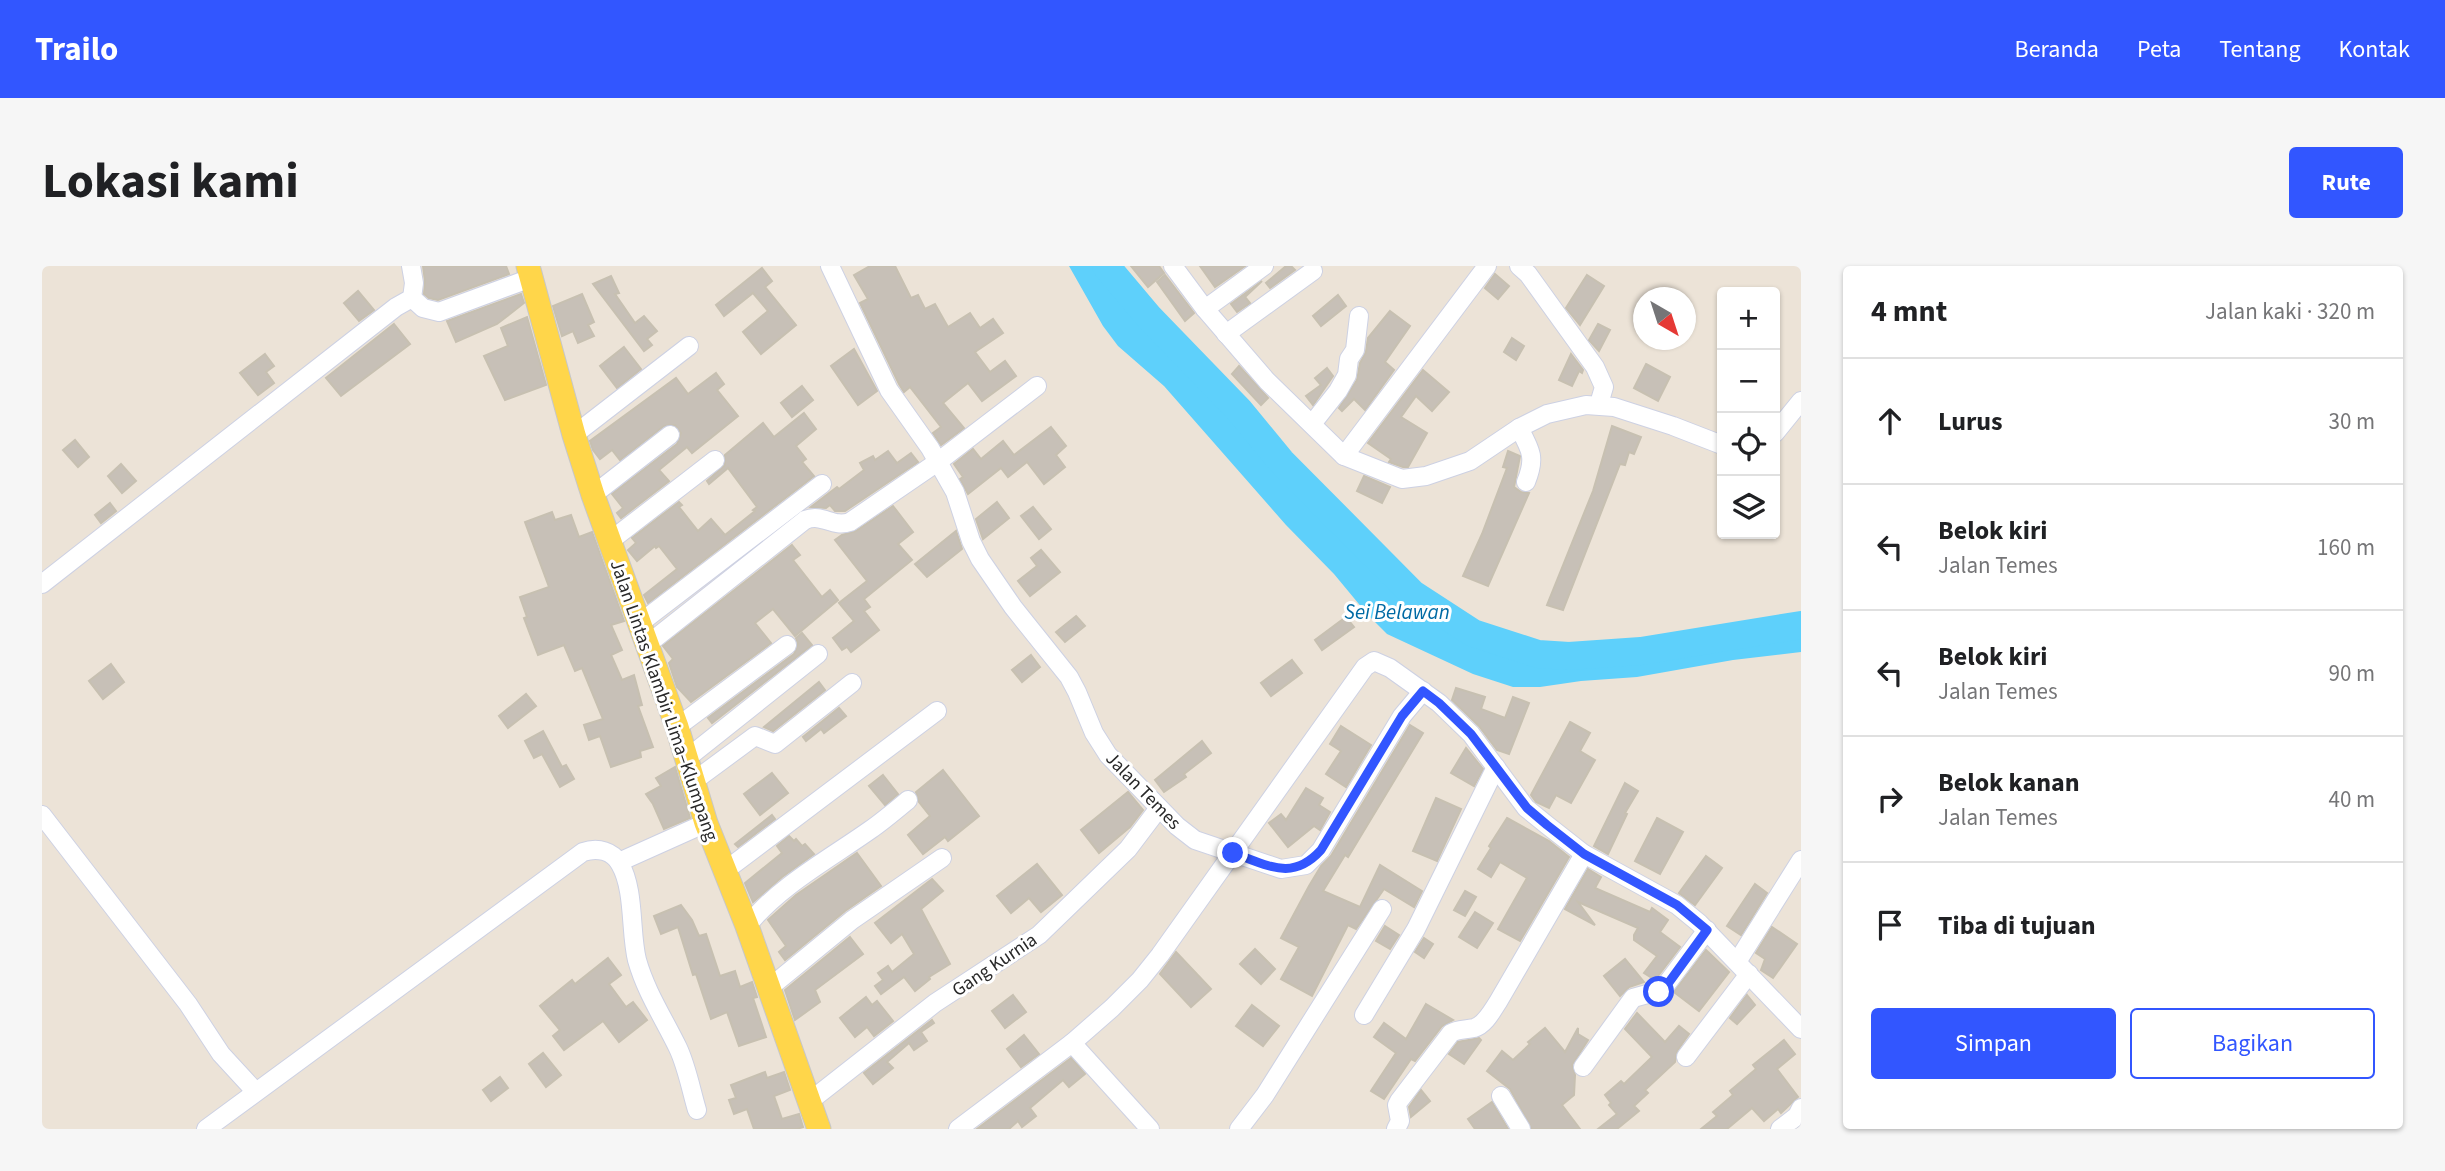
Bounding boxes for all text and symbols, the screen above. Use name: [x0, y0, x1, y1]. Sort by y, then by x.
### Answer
text: Trailo: [35, 26, 118, 73]
text: Beranda: [2015, 32, 2099, 67]
text: Peta: [2137, 32, 2181, 67]
text: Tentang: [2219, 32, 2301, 67]
text: Kontak: [2339, 32, 2410, 67]
text: Lokasi kami: [42, 147, 299, 217]
button: Rute: [2289, 147, 2403, 218]
north arrow: [1633, 287, 1696, 350]
map controls: [1717, 287, 1780, 539]
button: +: [1717, 287, 1780, 350]
text: 4 mnt: [1871, 290, 1947, 333]
text: Jalan kaki · 320 m: [2205, 295, 2375, 328]
button: −: [1717, 350, 1780, 413]
icon: ahead: [1871, 402, 1909, 440]
text: Lurus: [1938, 403, 2003, 440]
text: 30 m: [2328, 405, 2375, 438]
button: locate: [1717, 413, 1780, 476]
button: layers: [1717, 476, 1780, 539]
text: Belok kiri: [1938, 512, 2047, 549]
icon: left: [1871, 528, 1909, 566]
text: 160 m: [2317, 531, 2375, 564]
text: Jalan Temes: [1938, 549, 2058, 582]
street label: Jalan Lintas Klambir Lima–Klumpang: [603, 556, 725, 845]
water label: Sei Belawan: [1344, 597, 1450, 627]
text: Belok kiri: [1938, 638, 2047, 675]
icon: left: [1871, 654, 1909, 692]
text: 90 m: [2328, 657, 2375, 690]
text: Jalan Temes: [1938, 675, 2058, 708]
street label: Jalan Temes: [1099, 746, 1187, 836]
text: Belok kanan: [1938, 764, 2080, 801]
icon: right: [1871, 780, 1909, 818]
text: 40 m: [2328, 783, 2375, 816]
text: Jalan Temes: [1938, 801, 2058, 834]
route end: [1217, 837, 1248, 868]
icon: arrive: [1871, 906, 1909, 944]
text: Tiba di tujuan: [1938, 907, 2096, 944]
street label: Gang Kurnia: [947, 927, 1043, 1004]
route start: [1643, 976, 1674, 1007]
button: Simpan: [1871, 1008, 2116, 1079]
button: Bagikan: [2130, 1008, 2375, 1079]

